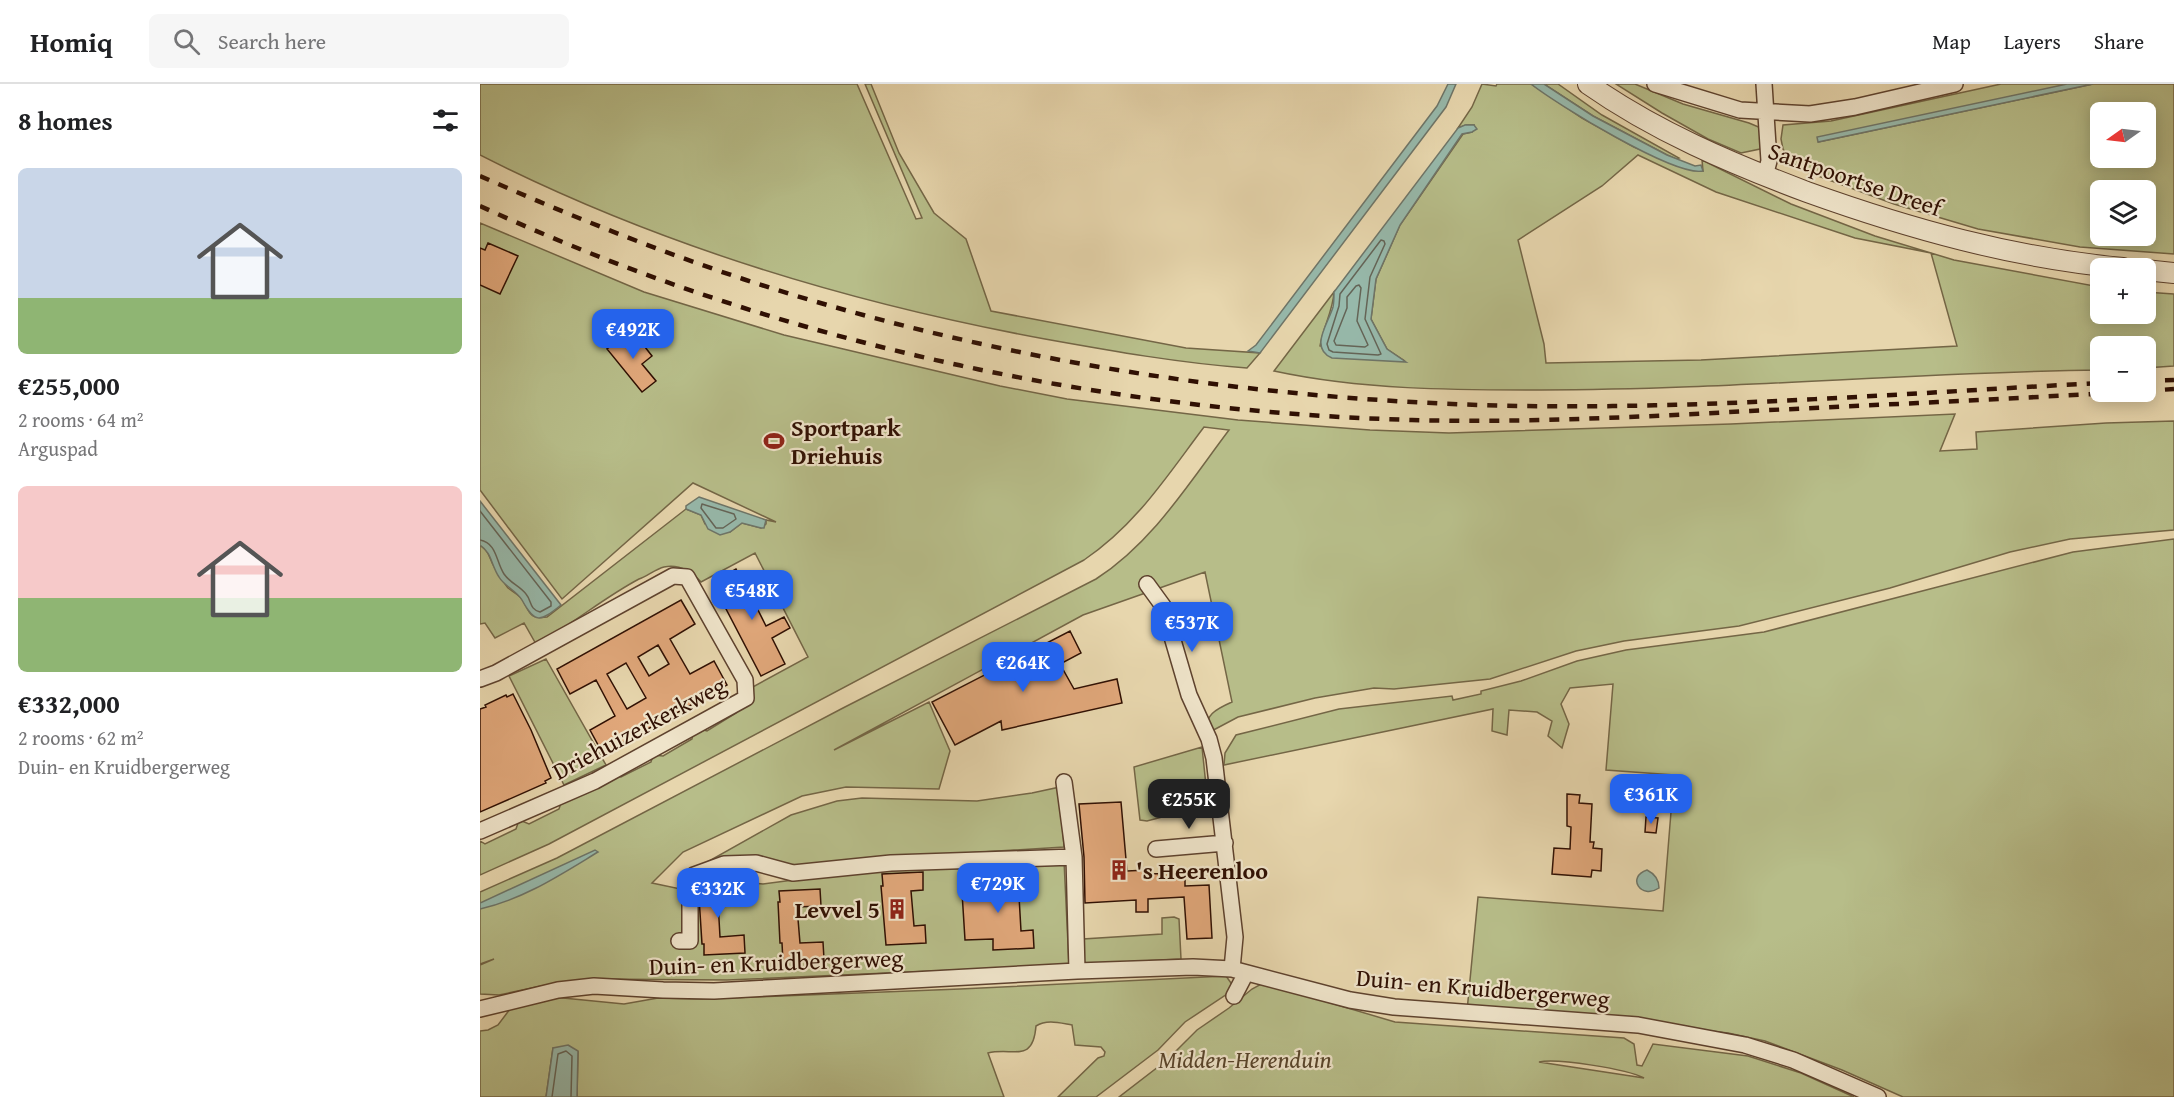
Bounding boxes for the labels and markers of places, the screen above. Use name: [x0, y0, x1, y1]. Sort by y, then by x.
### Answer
pin: €492K: [591, 309, 675, 360]
place label: Sportpark Driehuis: [791, 410, 901, 473]
sports icon: Sportpark Driehuis: [762, 429, 786, 453]
pin: €548K: [710, 570, 794, 621]
pin: €537K: [1150, 602, 1234, 653]
pin: €264K: [981, 642, 1065, 693]
pin: €361K: [1609, 774, 1693, 825]
pin: €255K: [1147, 779, 1231, 830]
place label: 's Heerenloo: [1136, 853, 1268, 888]
building icon: 's Heerenloo: [1107, 858, 1131, 882]
pin: €729K: [956, 863, 1040, 914]
pin: €332K: [676, 868, 760, 919]
place label: Levvel 5: [795, 892, 880, 927]
building icon: Levvel 5: [885, 897, 909, 921]

